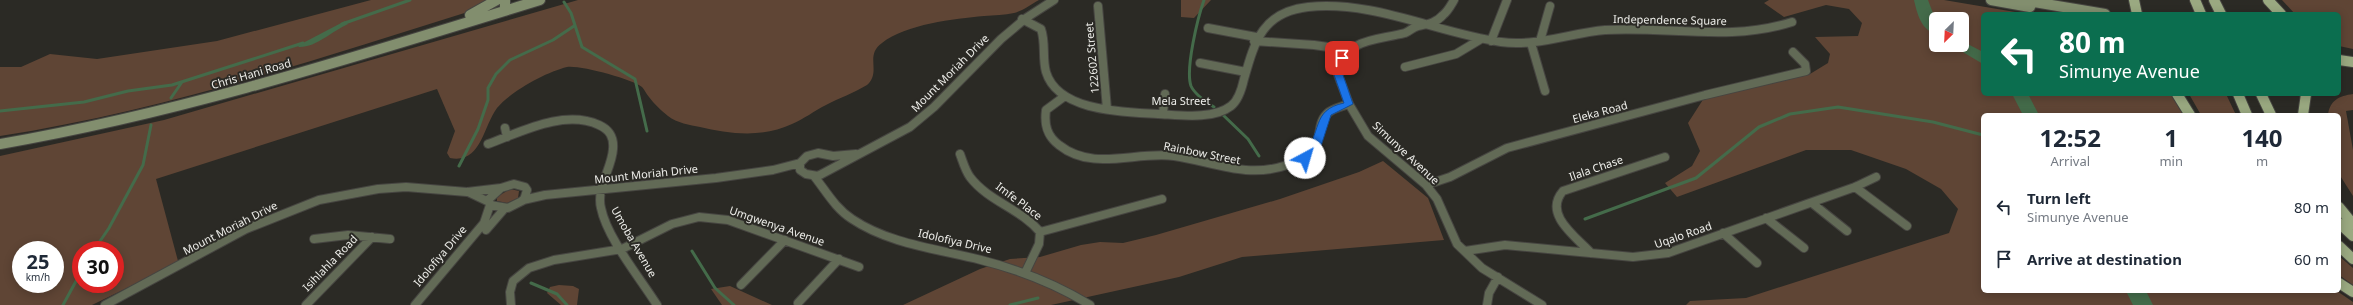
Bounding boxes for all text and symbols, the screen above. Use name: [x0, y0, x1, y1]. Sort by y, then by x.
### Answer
street label: Independence Square: [1613, 11, 1727, 28]
north arrow: [1929, 12, 1969, 52]
map controls: [1929, 12, 1969, 52]
street label: 122602 Street: [1081, 22, 1102, 94]
text: 80 m: [2059, 23, 2126, 61]
icon: left: [1993, 28, 2045, 80]
street label: Mount Moriah Drive: [908, 31, 992, 115]
pin: [1325, 41, 1359, 75]
icon: arrive: [1331, 47, 1353, 69]
street label: Chris Hani Road: [209, 55, 293, 92]
text: Simunye Avenue: [2059, 59, 2200, 83]
street label: Mela Street: [1152, 93, 1210, 108]
street label: Eleka Road: [1571, 97, 1629, 126]
street label: Simunye Avenue: [1370, 118, 1443, 187]
text: 12:52: [2039, 121, 2101, 154]
text: 1: [2164, 121, 2178, 154]
text: 140: [2241, 121, 2283, 154]
position arrow: [1284, 137, 1326, 179]
street label: Rainbow Street: [1162, 138, 1242, 167]
street label: Ilala Chase: [1567, 151, 1625, 184]
text: Arrival: [2050, 152, 2090, 170]
text: min: [2159, 152, 2183, 170]
text: m: [2256, 152, 2268, 170]
street label: Mount Moriah Drive: [593, 161, 699, 186]
street label: Imfe Place: [993, 178, 1045, 223]
text: Turn left: [2027, 188, 2091, 208]
icon: left: [1993, 196, 2015, 218]
street label: Mount Moriah Drive: [180, 197, 280, 258]
text: 80 m: [2294, 197, 2329, 217]
street label: Umgwenya Avenue: [727, 202, 827, 249]
street label: Umoba Avenue: [608, 204, 661, 280]
text: Simunye Avenue: [2027, 208, 2129, 226]
street label: Uqalo Road: [1652, 218, 1714, 251]
street label: Idolofiya Drive: [410, 222, 470, 289]
street label: Idolofiya Drive: [917, 225, 993, 256]
street label: Isihlahla Road: [299, 231, 360, 294]
speed limit sign: 30: [72, 241, 124, 293]
text: 25: [27, 248, 49, 275]
icon: arrive: [1993, 248, 2015, 270]
text: Arrive at destination: [2027, 249, 2182, 269]
text: 60 m: [2294, 249, 2329, 269]
text: km/h: [26, 270, 50, 284]

